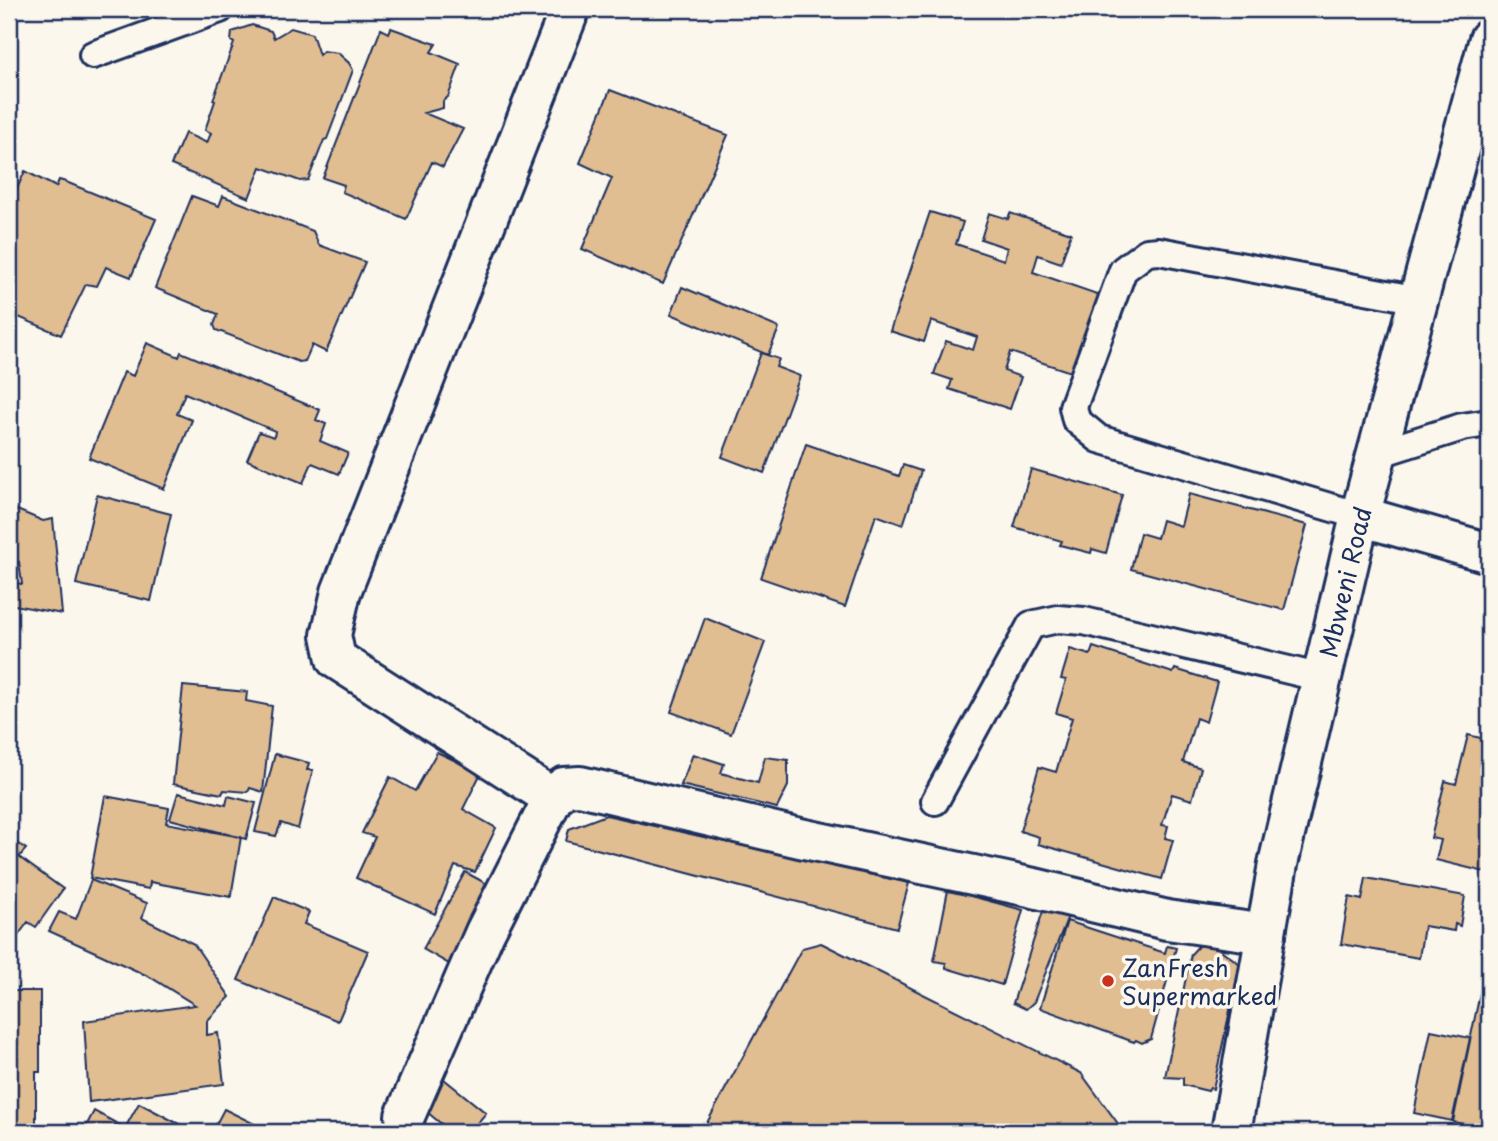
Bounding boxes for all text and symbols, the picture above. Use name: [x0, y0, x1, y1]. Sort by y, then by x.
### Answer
street label: Mbweni Road: [1309, 502, 1380, 661]
place label: ZanFresh Supermarked: [1122, 949, 1277, 1013]
marker: ZanFresh Supermarked: [1100, 973, 1116, 989]

